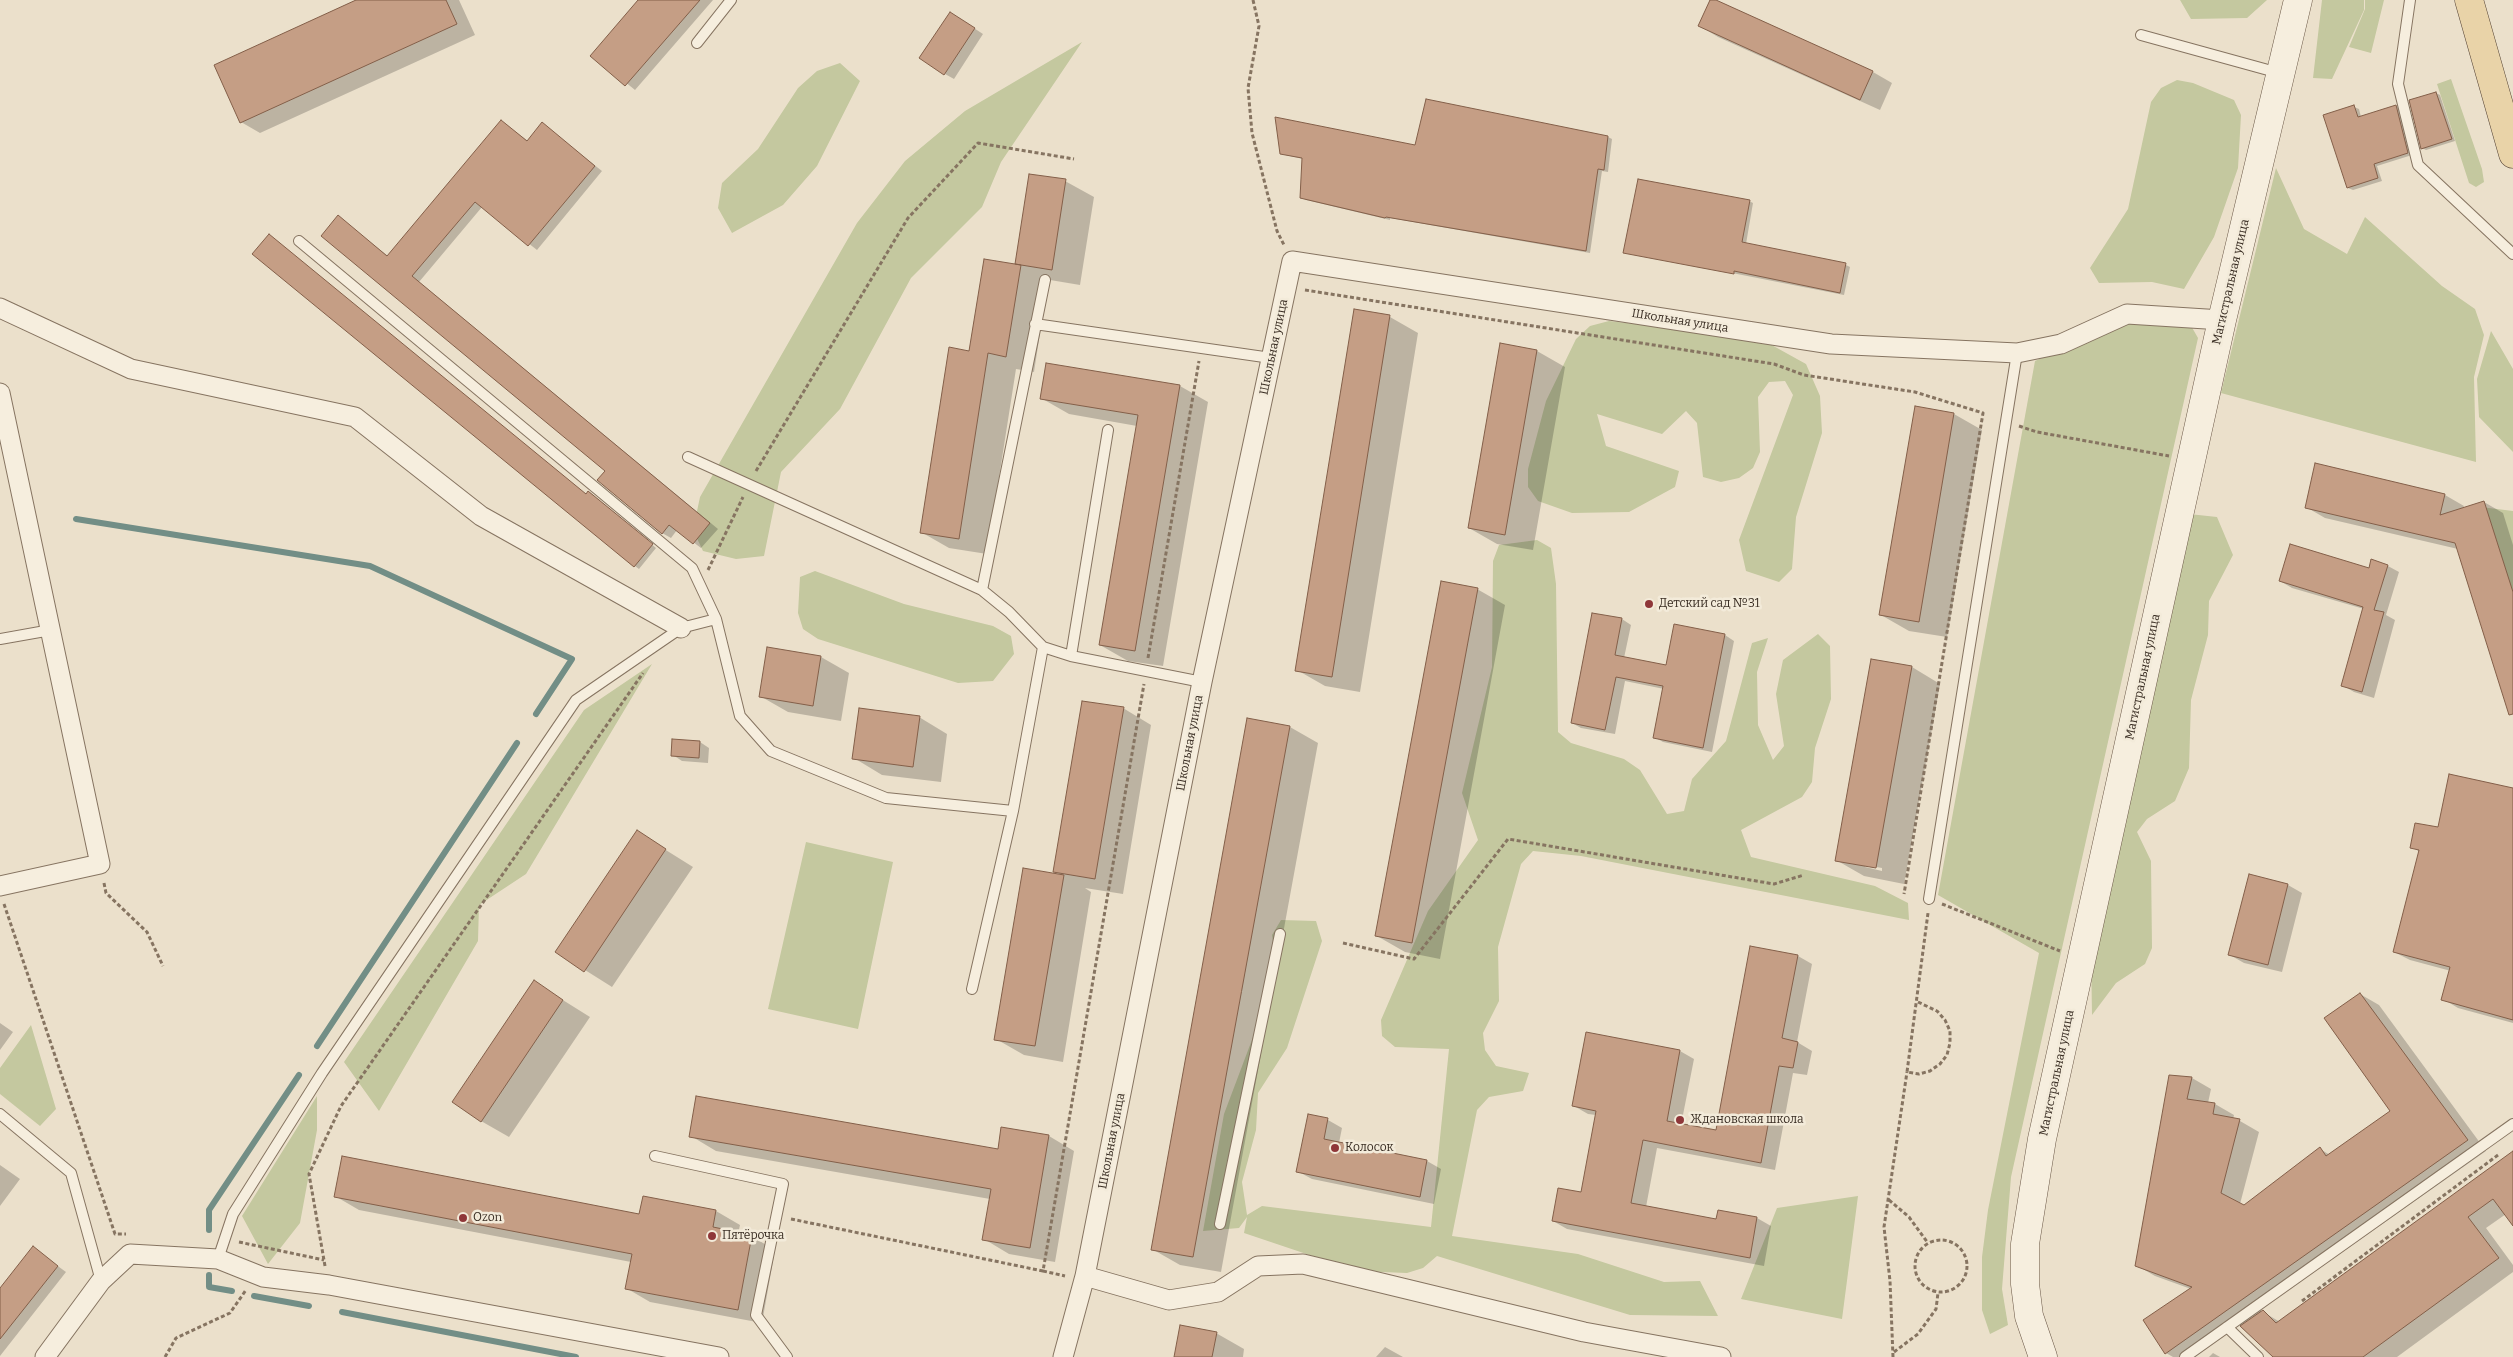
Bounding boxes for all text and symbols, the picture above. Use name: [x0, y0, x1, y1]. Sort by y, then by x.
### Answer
street label: Магистральная улица: [2210, 218, 2252, 346]
street label: Школьная улица: [1257, 298, 1291, 396]
street label: Школьная улица: [1631, 306, 1729, 336]
place label: Детский сад №31: [1659, 597, 1760, 611]
marker: Детский сад №31: [1643, 598, 1655, 610]
street label: Магистральная улица: [2123, 613, 2163, 741]
street label: Школьная улица: [1174, 694, 1206, 792]
street label: Магистральная улица: [2037, 1009, 2077, 1137]
street label: Школьная улица: [1096, 1092, 1128, 1190]
place label: Ждановская школа: [1690, 1113, 1804, 1127]
marker: Ждановская школа: [1674, 1114, 1686, 1126]
place label: Колосок: [1345, 1141, 1394, 1155]
marker: Колосок: [1329, 1142, 1341, 1154]
place label: Ozon: [473, 1211, 502, 1225]
marker: Ozon: [457, 1212, 469, 1224]
place label: Пятёрочка: [722, 1229, 784, 1243]
marker: Пятёрочка: [706, 1230, 718, 1242]

